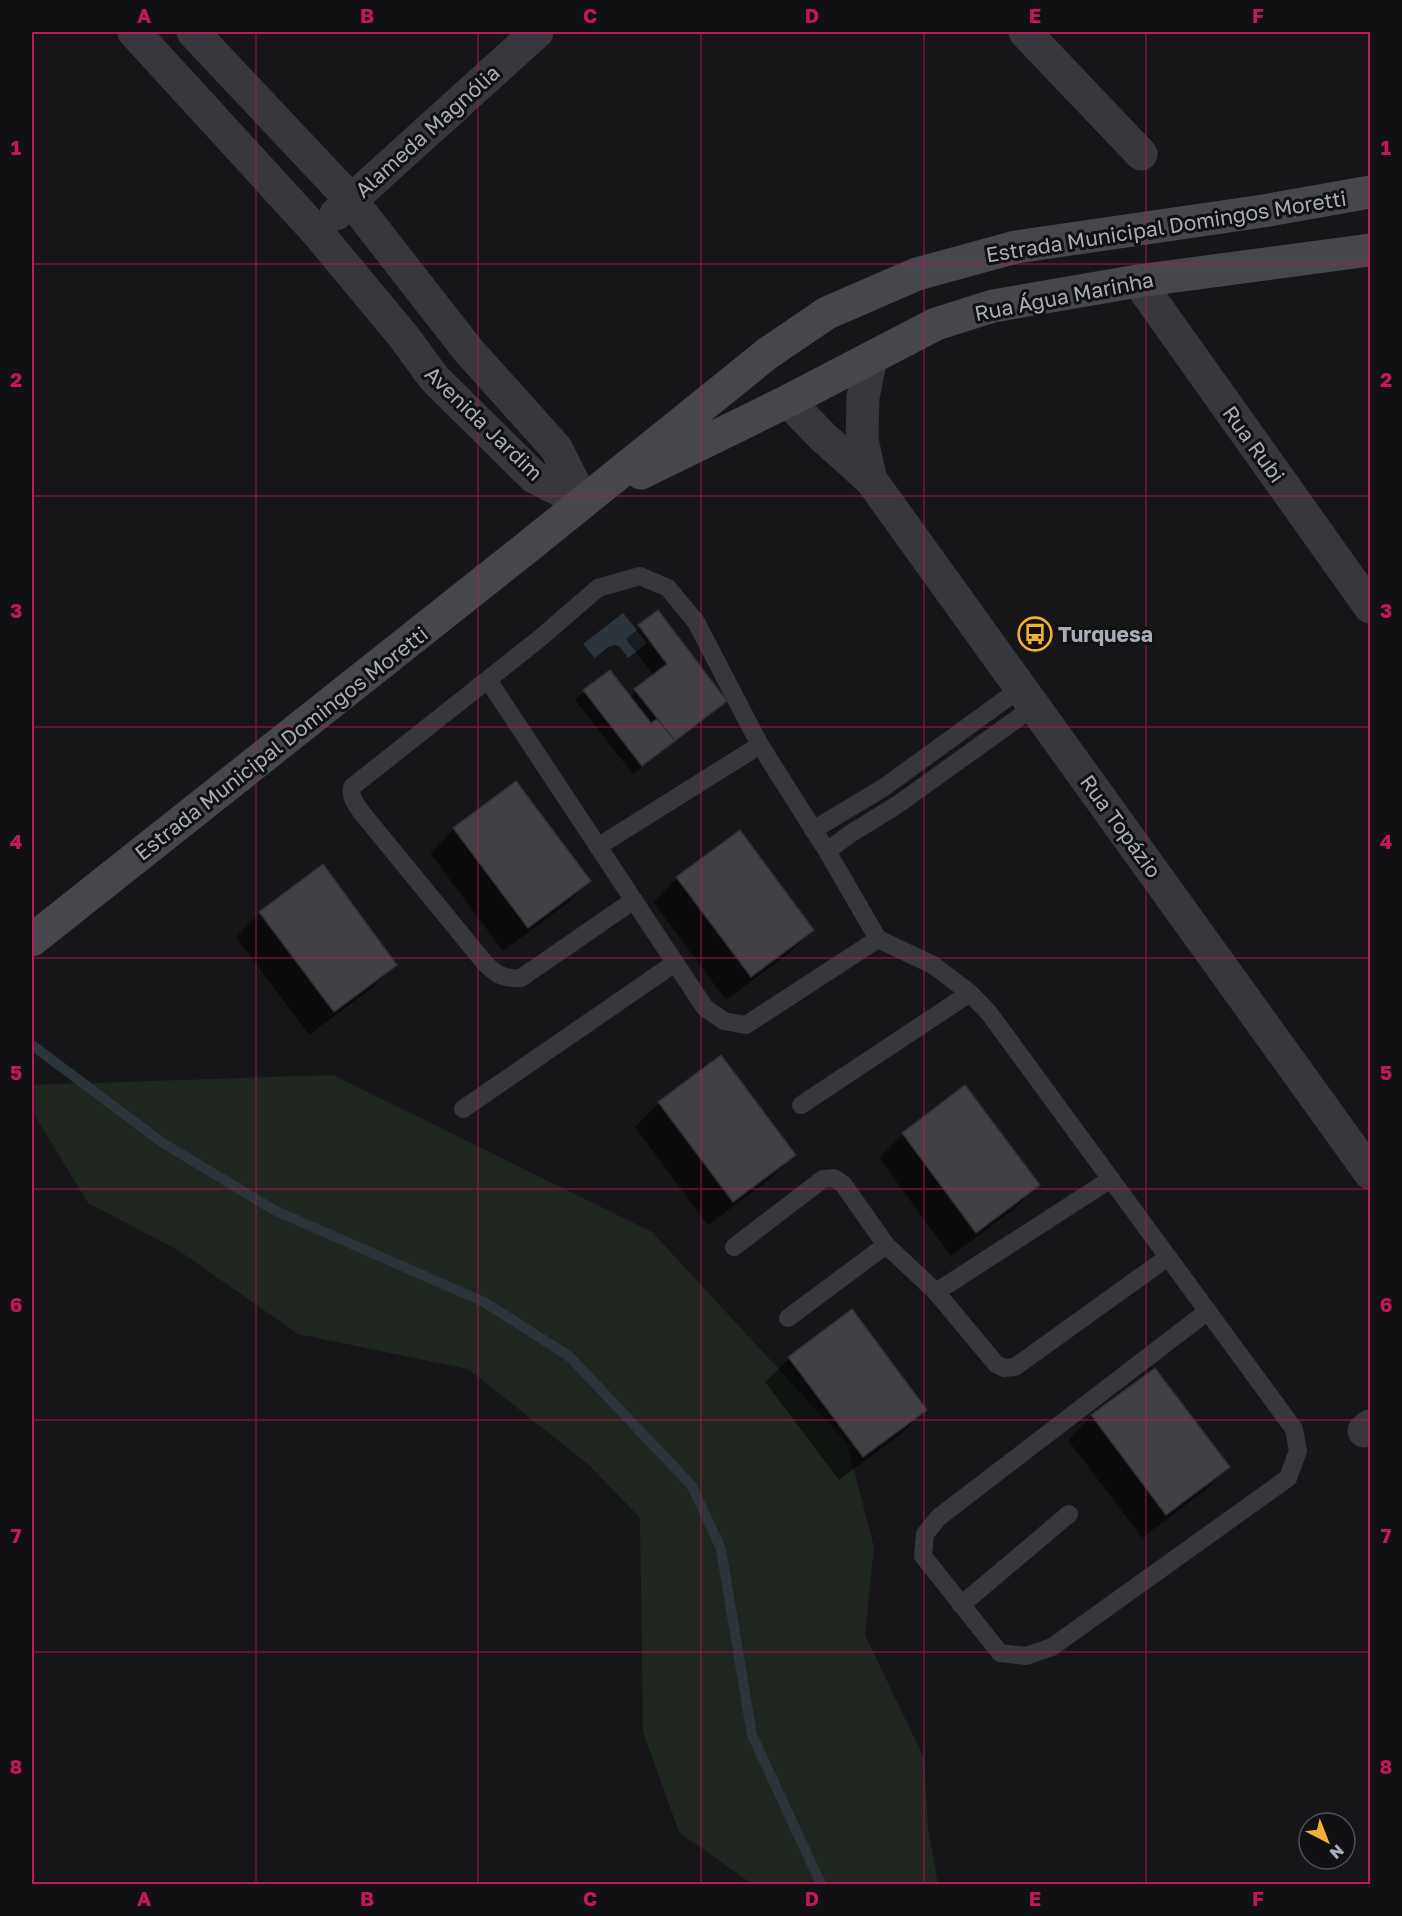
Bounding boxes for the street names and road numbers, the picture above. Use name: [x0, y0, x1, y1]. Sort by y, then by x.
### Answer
street label: Alameda Magnólia: [349, 59, 505, 203]
street label: Estrada Municipal Domingos Moretti: [984, 185, 1348, 267]
street label: Rua Água Marinha: [972, 266, 1156, 326]
street label: Avenida Jardim: [420, 360, 548, 486]
street label: Rua Rubi: [1217, 400, 1291, 488]
street label: Estrada Municipal Domingos Moretti: [129, 620, 433, 866]
street label: Rua Topázio: [1075, 769, 1167, 883]

